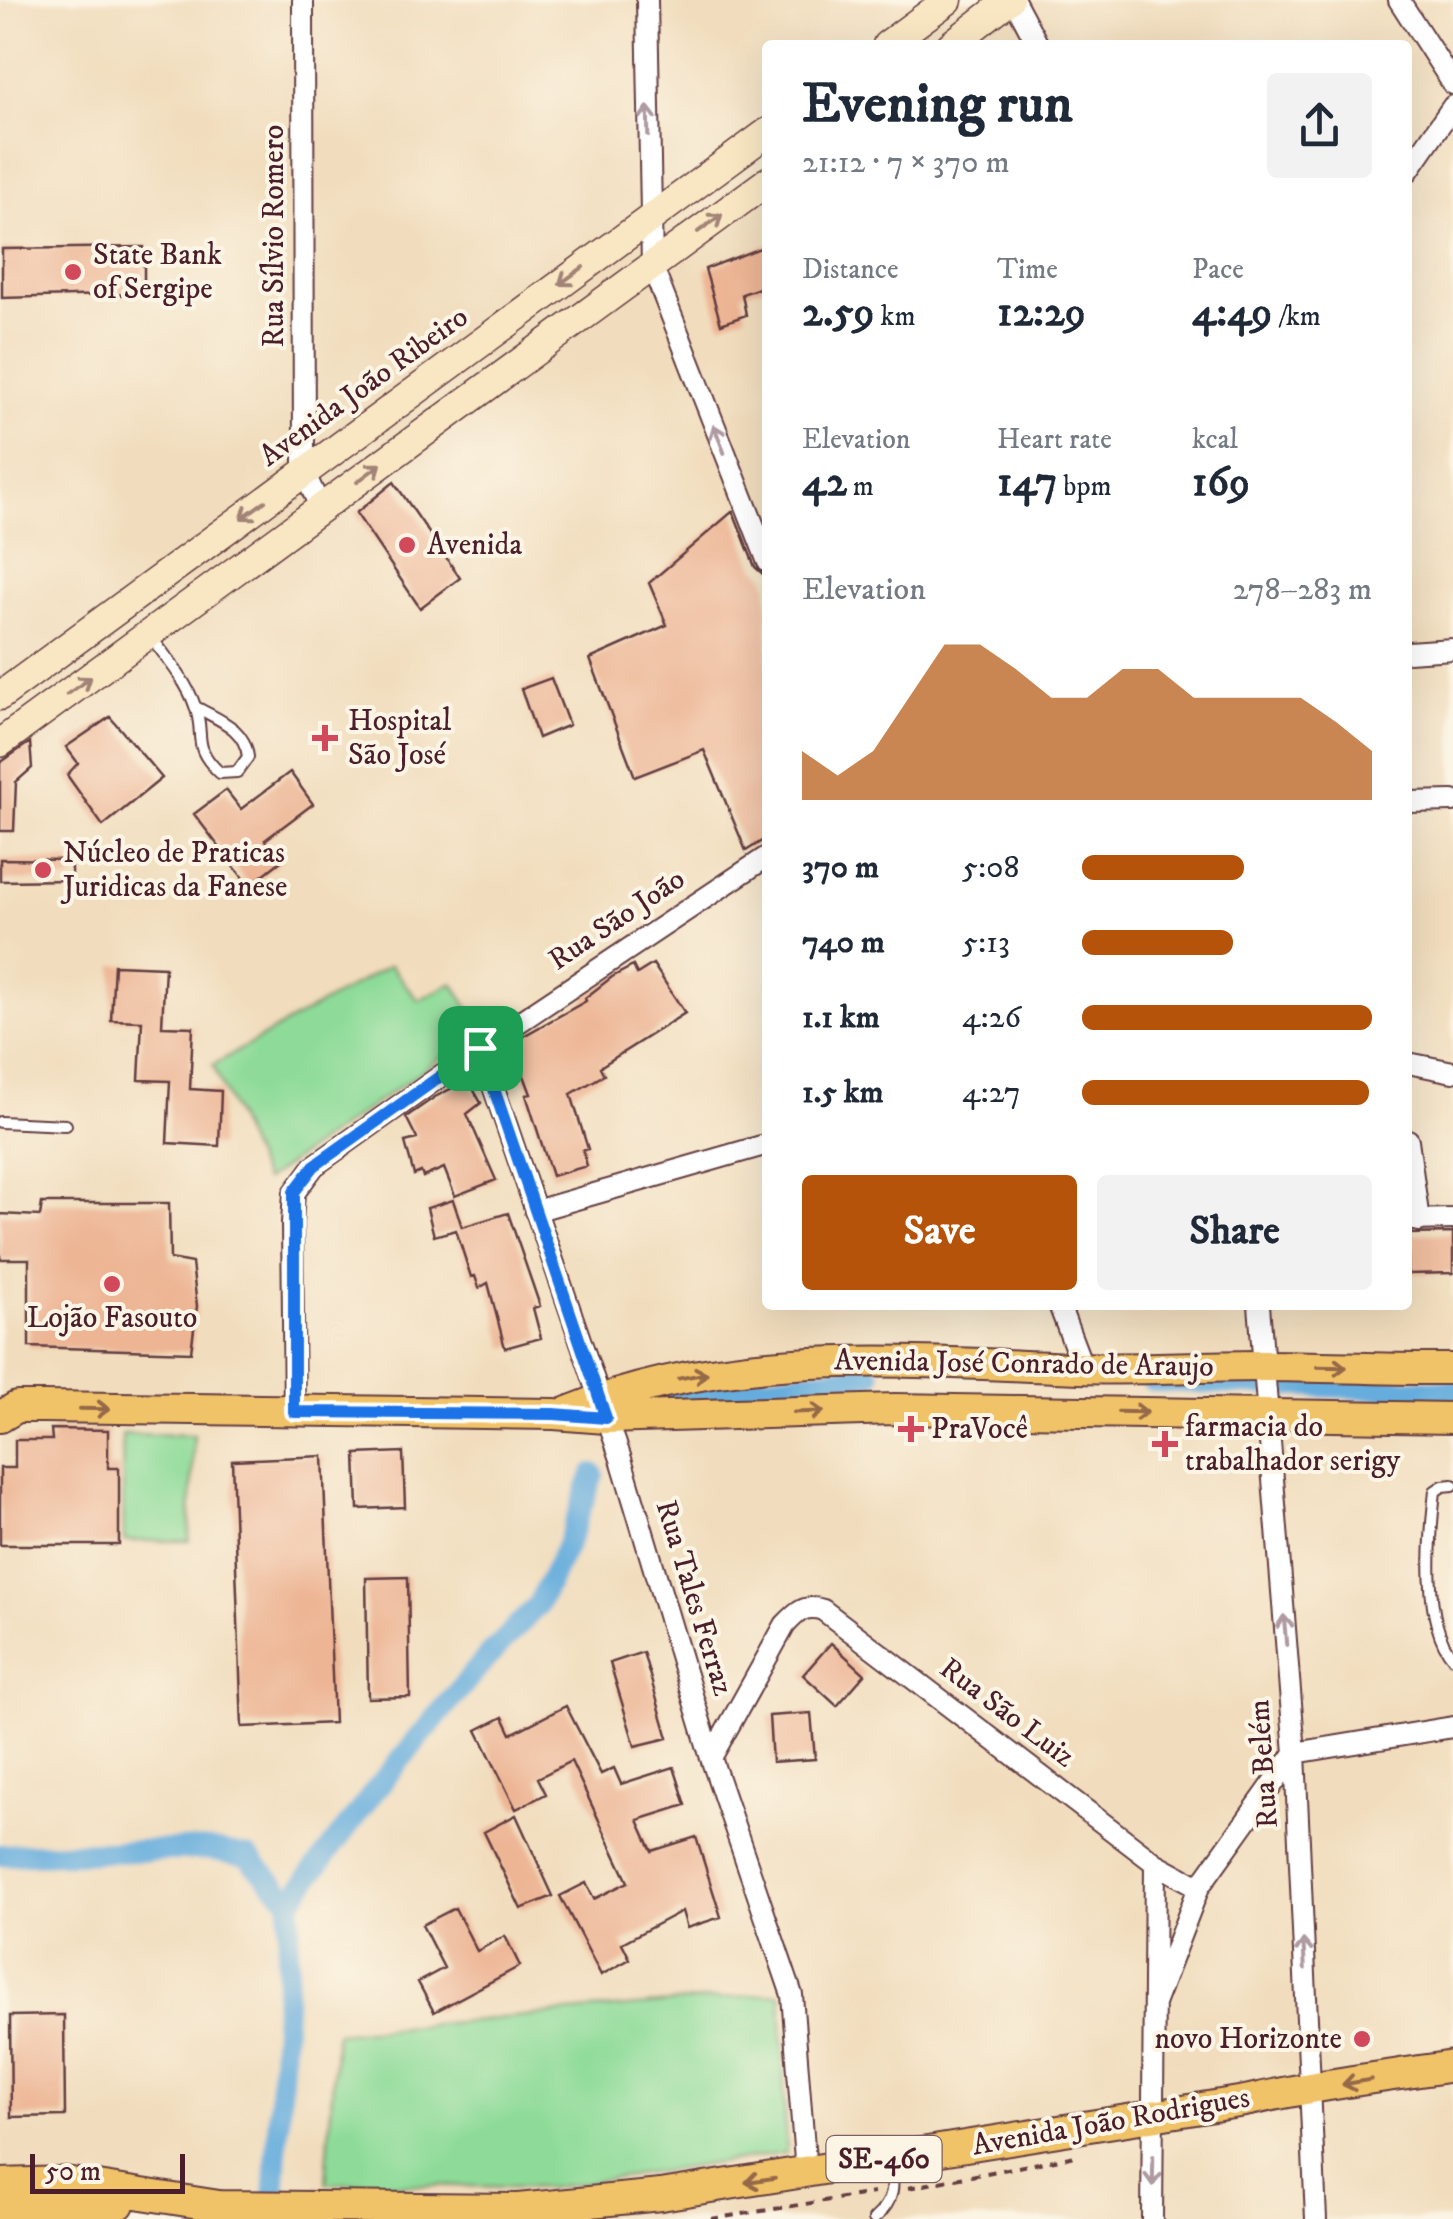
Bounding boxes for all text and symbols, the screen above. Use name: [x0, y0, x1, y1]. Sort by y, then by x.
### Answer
text: Evening run: [802, 71, 1073, 140]
button: share: [1267, 73, 1372, 178]
one-way arrow: [639, 106, 658, 138]
street label: Rua Sílvio Romero: [256, 125, 293, 347]
text: 21:12 · 7 × 370 m: [802, 143, 1009, 183]
one-way arrow: [696, 213, 723, 234]
place label: State Bank of Sergipe: [93, 237, 222, 308]
text: Distance: [802, 252, 898, 287]
text: Time: [997, 252, 1058, 287]
text: Pace: [1192, 252, 1244, 287]
marker: State Bank of Sergipe: [62, 261, 84, 283]
one-way arrow: [558, 265, 585, 286]
text: 2.59: [802, 287, 875, 339]
text: 12:29: [997, 287, 1086, 339]
text: 4:49: [1192, 287, 1272, 339]
street label: Avenida João Ribeiro: [252, 299, 476, 475]
text: km: [875, 299, 915, 334]
text: /km: [1272, 299, 1321, 334]
text: Elevation: [802, 422, 910, 457]
text: Heart rate: [997, 422, 1112, 457]
text: kcal: [1192, 422, 1238, 457]
one-way arrow: [709, 424, 727, 455]
text: 42: [802, 457, 847, 509]
text: 147: [997, 457, 1057, 509]
text: 169: [1192, 457, 1250, 509]
one-way arrow: [355, 463, 382, 484]
text: m: [847, 469, 874, 504]
text: bpm: [1057, 469, 1112, 504]
one-way arrow: [240, 499, 267, 520]
place label: Avenida: [427, 527, 522, 564]
marker: Avenida: [396, 534, 418, 556]
text: Elevation: [802, 570, 926, 610]
text: 278–283 m: [1233, 570, 1372, 610]
one-way arrow: [65, 676, 93, 697]
place label: Hospital São José: [348, 703, 451, 774]
marker: Hospital São José: [312, 725, 338, 751]
place label: Núcleo de Praticas Juridicas da Fanese: [60, 835, 287, 906]
text: 370 m: [802, 848, 879, 888]
text: 5:08: [962, 848, 1019, 888]
marker: Núcleo de Praticas Juridicas da Fanese: [32, 859, 54, 881]
street label: Rua São João: [542, 861, 692, 979]
text: 740 m: [802, 923, 885, 963]
text: 5:13: [962, 923, 1010, 963]
text: 1.1 km: [802, 998, 880, 1038]
text: 4:26: [962, 998, 1021, 1038]
pin: [438, 1006, 523, 1091]
icon: arrive: [453, 1021, 508, 1076]
text: 1.5 km: [802, 1073, 884, 1113]
text: 4:27: [962, 1073, 1021, 1113]
button: Save: [802, 1175, 1077, 1290]
button: Share: [1097, 1175, 1372, 1290]
marker: Lojão Fasouto: [101, 1273, 123, 1295]
place label: Lojão Fasouto: [27, 1300, 197, 1337]
street label: Avenida José Conrado de Araujo: [834, 1342, 1214, 1386]
one-way arrow: [1316, 1358, 1348, 1377]
one-way arrow: [677, 1366, 709, 1385]
one-way arrow: [78, 1400, 110, 1419]
one-way arrow: [792, 1402, 824, 1421]
one-way arrow: [1117, 1403, 1149, 1422]
place label: farmacia do trabalhador serigy: [1185, 1409, 1401, 1480]
place label: PraVocê: [931, 1411, 1028, 1448]
marker: PraVocê: [900, 1418, 922, 1440]
marker: farmacia do trabalhador serigy: [1154, 1433, 1176, 1455]
street label: Rua Tales Ferraz: [647, 1496, 741, 1700]
one-way arrow: [1275, 1614, 1294, 1646]
street label: Rua São Luiz: [932, 1650, 1082, 1776]
street label: Rua Belém: [1241, 1698, 1287, 1830]
one-way arrow: [1294, 1938, 1313, 1970]
place label: novo Horizonte: [1155, 2021, 1342, 2058]
marker: novo Horizonte: [1351, 2028, 1373, 2050]
one-way arrow: [1341, 2073, 1374, 2092]
street label: Avenida João Rodrigues: [969, 2079, 1253, 2165]
road number: SE-460: [826, 2136, 942, 2182]
scale bar: [30, 2149, 185, 2194]
text: 50 m: [45, 2154, 101, 2189]
one-way arrow: [1143, 2154, 1162, 2186]
one-way arrow: [745, 2172, 777, 2190]

